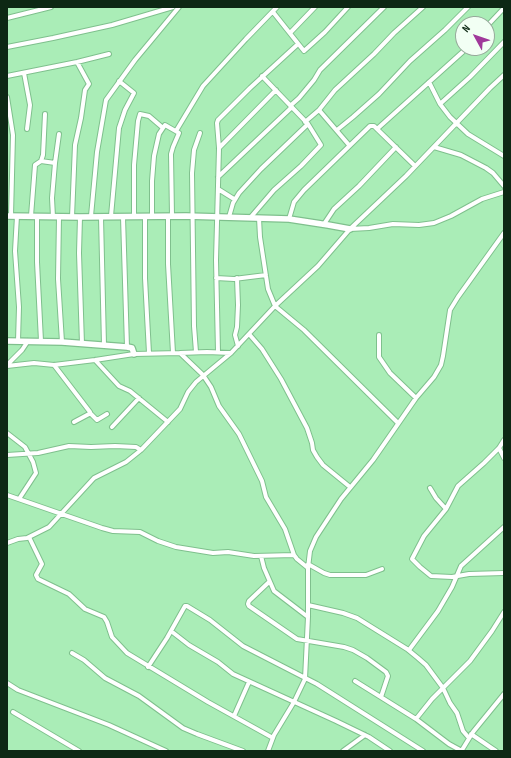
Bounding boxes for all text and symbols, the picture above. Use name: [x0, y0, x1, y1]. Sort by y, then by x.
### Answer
north arrow: [455, 16, 495, 56]
text: N: [459, 22, 473, 35]

